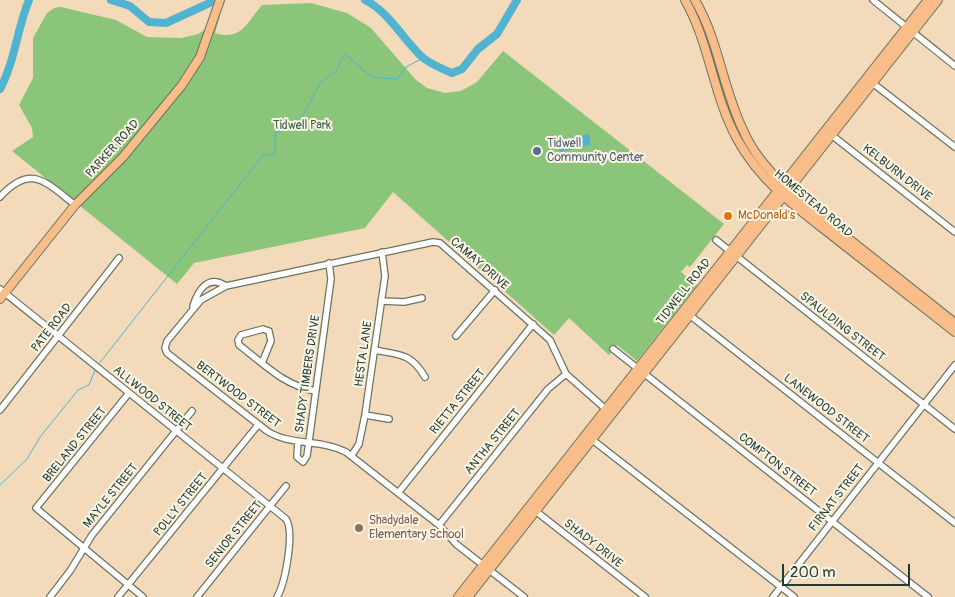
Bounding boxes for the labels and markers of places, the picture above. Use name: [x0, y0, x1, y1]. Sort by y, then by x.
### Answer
place label: Tidwell Community Center: [547, 137, 644, 165]
marker: Tidwell Community Center: [531, 145, 543, 157]
place label: McDonald's: [738, 209, 795, 223]
marker: McDonald's: [722, 210, 734, 222]
place label: Shadydale Elementary School: [369, 514, 464, 542]
marker: Shadydale Elementary School: [353, 522, 365, 534]

